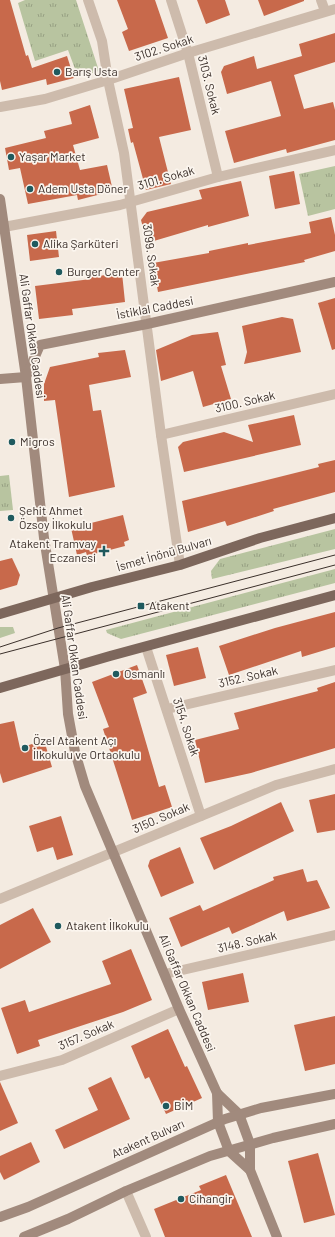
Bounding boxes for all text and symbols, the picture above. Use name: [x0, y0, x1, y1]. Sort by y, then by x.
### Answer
street label: 3102. Sokak: [133, 31, 195, 63]
street label: 3103. Sokak: [196, 54, 224, 116]
place label: Barış Usta: [65, 64, 118, 78]
marker: Barış Usta: [52, 67, 62, 77]
place label: Yaşar Market: [19, 149, 86, 163]
marker: Yaşar Market: [6, 152, 16, 162]
street label: 3101. Sokak: [136, 162, 196, 192]
place label: Adem Usta Döner: [38, 181, 128, 195]
marker: Adem Usta Döner: [25, 184, 35, 194]
street label: 3099. Sokak: [141, 223, 163, 287]
place label: Alika Şarküteri: [43, 236, 119, 250]
marker: Alika Şarküteri: [30, 239, 40, 249]
place label: Burger Center: [67, 264, 140, 278]
marker: Burger Center: [54, 267, 64, 277]
street label: Ali Gaffar Okkan Caddesi: [17, 272, 49, 399]
street label: İstiklal Caddesi: [115, 293, 194, 321]
street label: 3100. Sokak: [213, 387, 276, 415]
place label: Migros: [20, 434, 55, 448]
marker: Migros: [7, 437, 17, 447]
place label: Şehit Ahmet Özsoy İlkokulu: [19, 503, 92, 531]
marker: Şehit Ahmet Özsoy İlkokulu: [6, 513, 16, 523]
street label: İsmet İnönü Bulvarı: [115, 533, 213, 573]
place label: Atakent Tramvay Eczanesi: [9, 536, 96, 564]
marker: Atakent Tramvay Eczanesi: [99, 546, 109, 556]
street label: Ali Gaffar Okkan Caddesi: [59, 593, 91, 720]
place label: Atakent: [149, 598, 190, 612]
marker: Atakent: [136, 601, 146, 611]
street label: 3152. Sokak: [217, 662, 279, 690]
place label: Osmanlı: [124, 666, 165, 680]
marker: Osmanlı: [111, 669, 121, 679]
street label: 3154. Sokak: [171, 696, 203, 758]
place label: Özel Atakent Açı İlkokulu ve Ortaokulu: [33, 733, 140, 761]
marker: Özel Atakent Açı İlkokulu ve Ortaokulu: [20, 743, 30, 753]
street label: 3150. Sokak: [130, 799, 191, 835]
place label: Atakent İlkokulu: [66, 918, 149, 932]
marker: Atakent İlkokulu: [53, 921, 63, 931]
street label: 3148. Sokak: [216, 927, 278, 955]
street label: Ali Gaffar Okkan Caddesi: [157, 932, 219, 1053]
street label: 3157. Sokak: [56, 1016, 115, 1052]
place label: BİM: [174, 1098, 193, 1112]
marker: BİM: [161, 1101, 171, 1111]
street label: Atakent Bulvarı: [109, 1116, 186, 1160]
place label: Cihangir: [189, 1191, 233, 1205]
marker: Cihangir: [176, 1194, 186, 1204]

